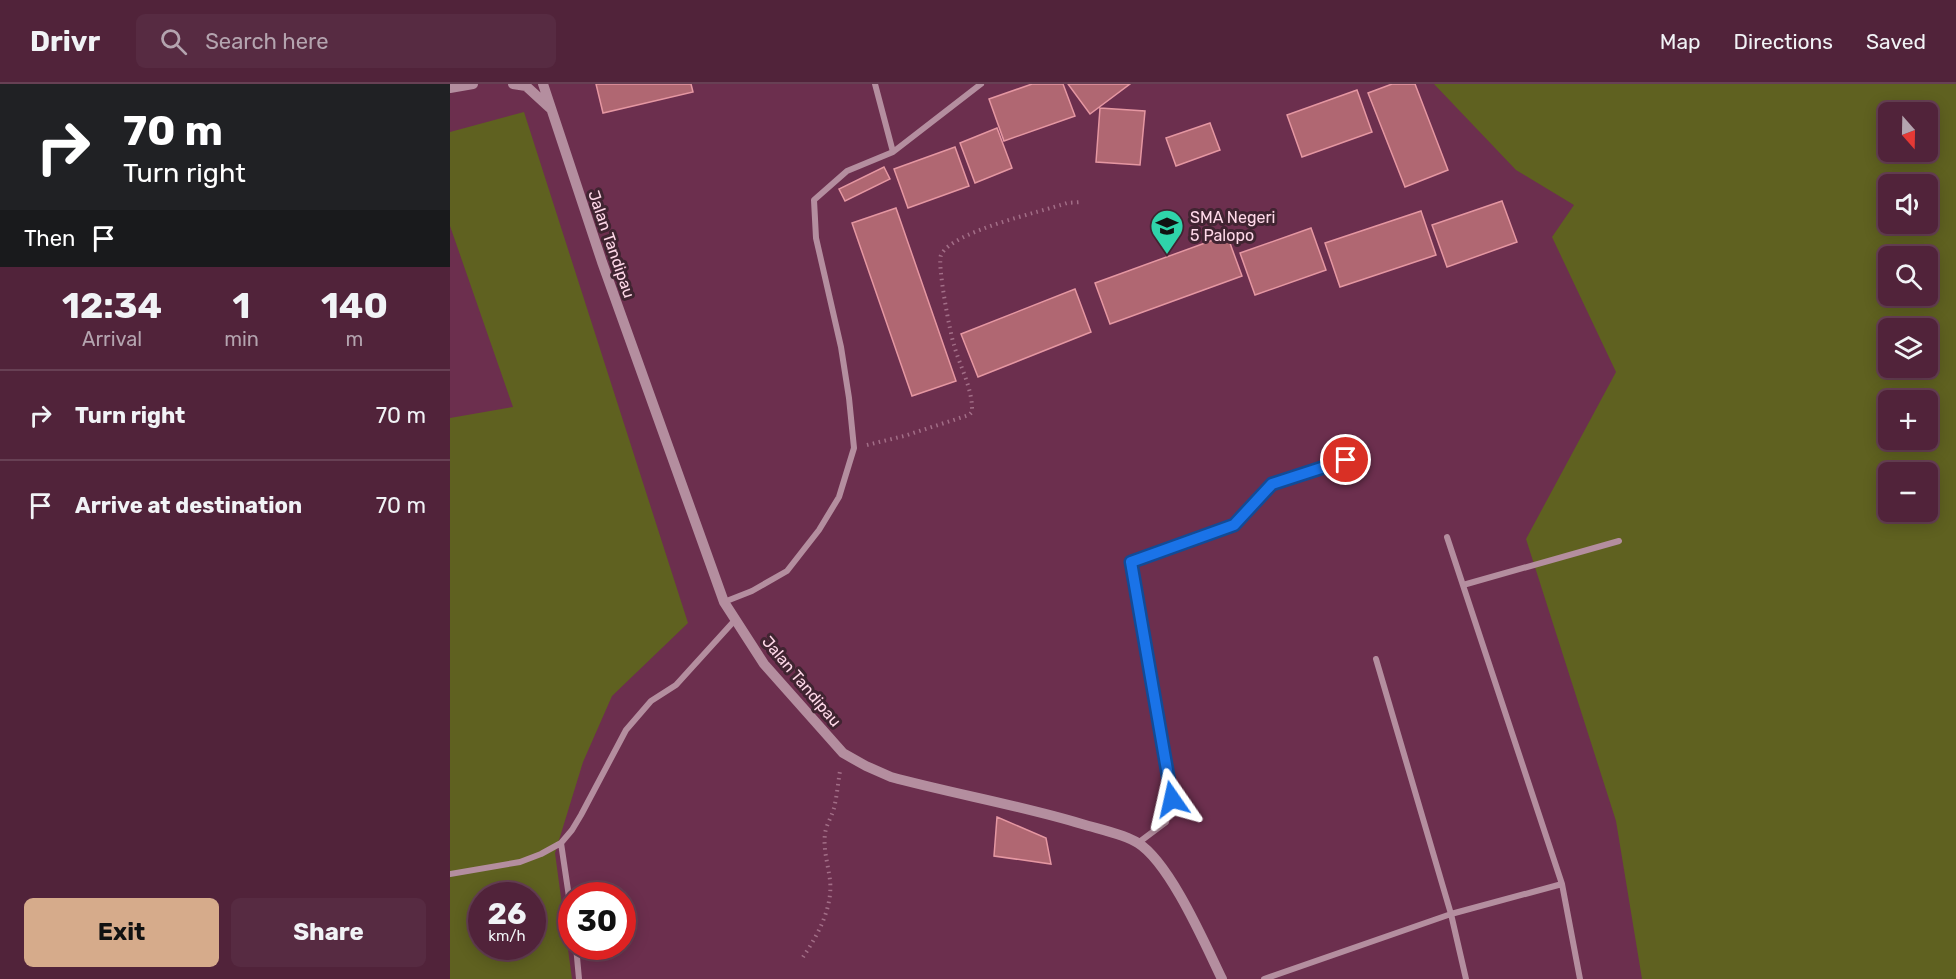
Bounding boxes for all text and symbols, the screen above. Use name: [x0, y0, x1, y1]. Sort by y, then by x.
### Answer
search box: [136, 14, 556, 68]
text: Drivr: [30, 25, 100, 58]
icon: search: [157, 25, 190, 58]
text: Search here: [205, 28, 329, 55]
text: Map: [1660, 29, 1701, 54]
text: Directions: [1734, 29, 1833, 54]
text: Saved: [1866, 29, 1926, 54]
north arrow: [1878, 102, 1938, 162]
map controls: [1878, 102, 1938, 522]
text: 70 m: [123, 106, 223, 156]
icon: right: [24, 108, 102, 186]
text: Turn right: [123, 157, 246, 189]
button: sound: [1878, 174, 1938, 234]
street label: Jalan Tandipau: [584, 188, 639, 300]
school or university icon: SMA Negeri 5 Palopo: [1149, 208, 1185, 255]
place label: SMA Negeri 5 Palopo: [1190, 208, 1275, 245]
icon: arrive: [87, 222, 120, 255]
text: Then: [24, 225, 75, 252]
button: search: [1878, 246, 1938, 306]
text: 12:34: [62, 284, 162, 327]
text: 1: [233, 284, 251, 327]
text: 140: [321, 284, 388, 327]
button: layers: [1878, 318, 1938, 378]
text: Arrival: [82, 327, 142, 351]
text: min: [224, 327, 259, 351]
text: m: [346, 327, 363, 351]
button: +: [1878, 390, 1938, 450]
icon: right: [24, 399, 57, 432]
text: Turn right: [75, 402, 185, 429]
text: 70 m: [376, 402, 426, 429]
pin: [1320, 434, 1371, 485]
icon: arrive: [1329, 443, 1362, 476]
button: −: [1878, 462, 1938, 522]
icon: arrive: [24, 489, 57, 522]
text: Arrive at destination: [75, 492, 302, 519]
text: 70 m: [376, 492, 426, 519]
street label: Jalan Tandipau: [758, 632, 845, 731]
position arrow: [1140, 767, 1204, 831]
speed limit sign: 30: [558, 882, 636, 960]
text: 26: [487, 896, 527, 932]
button: Exit: [24, 898, 219, 967]
button: Share: [231, 898, 426, 967]
text: km/h: [488, 927, 526, 945]

